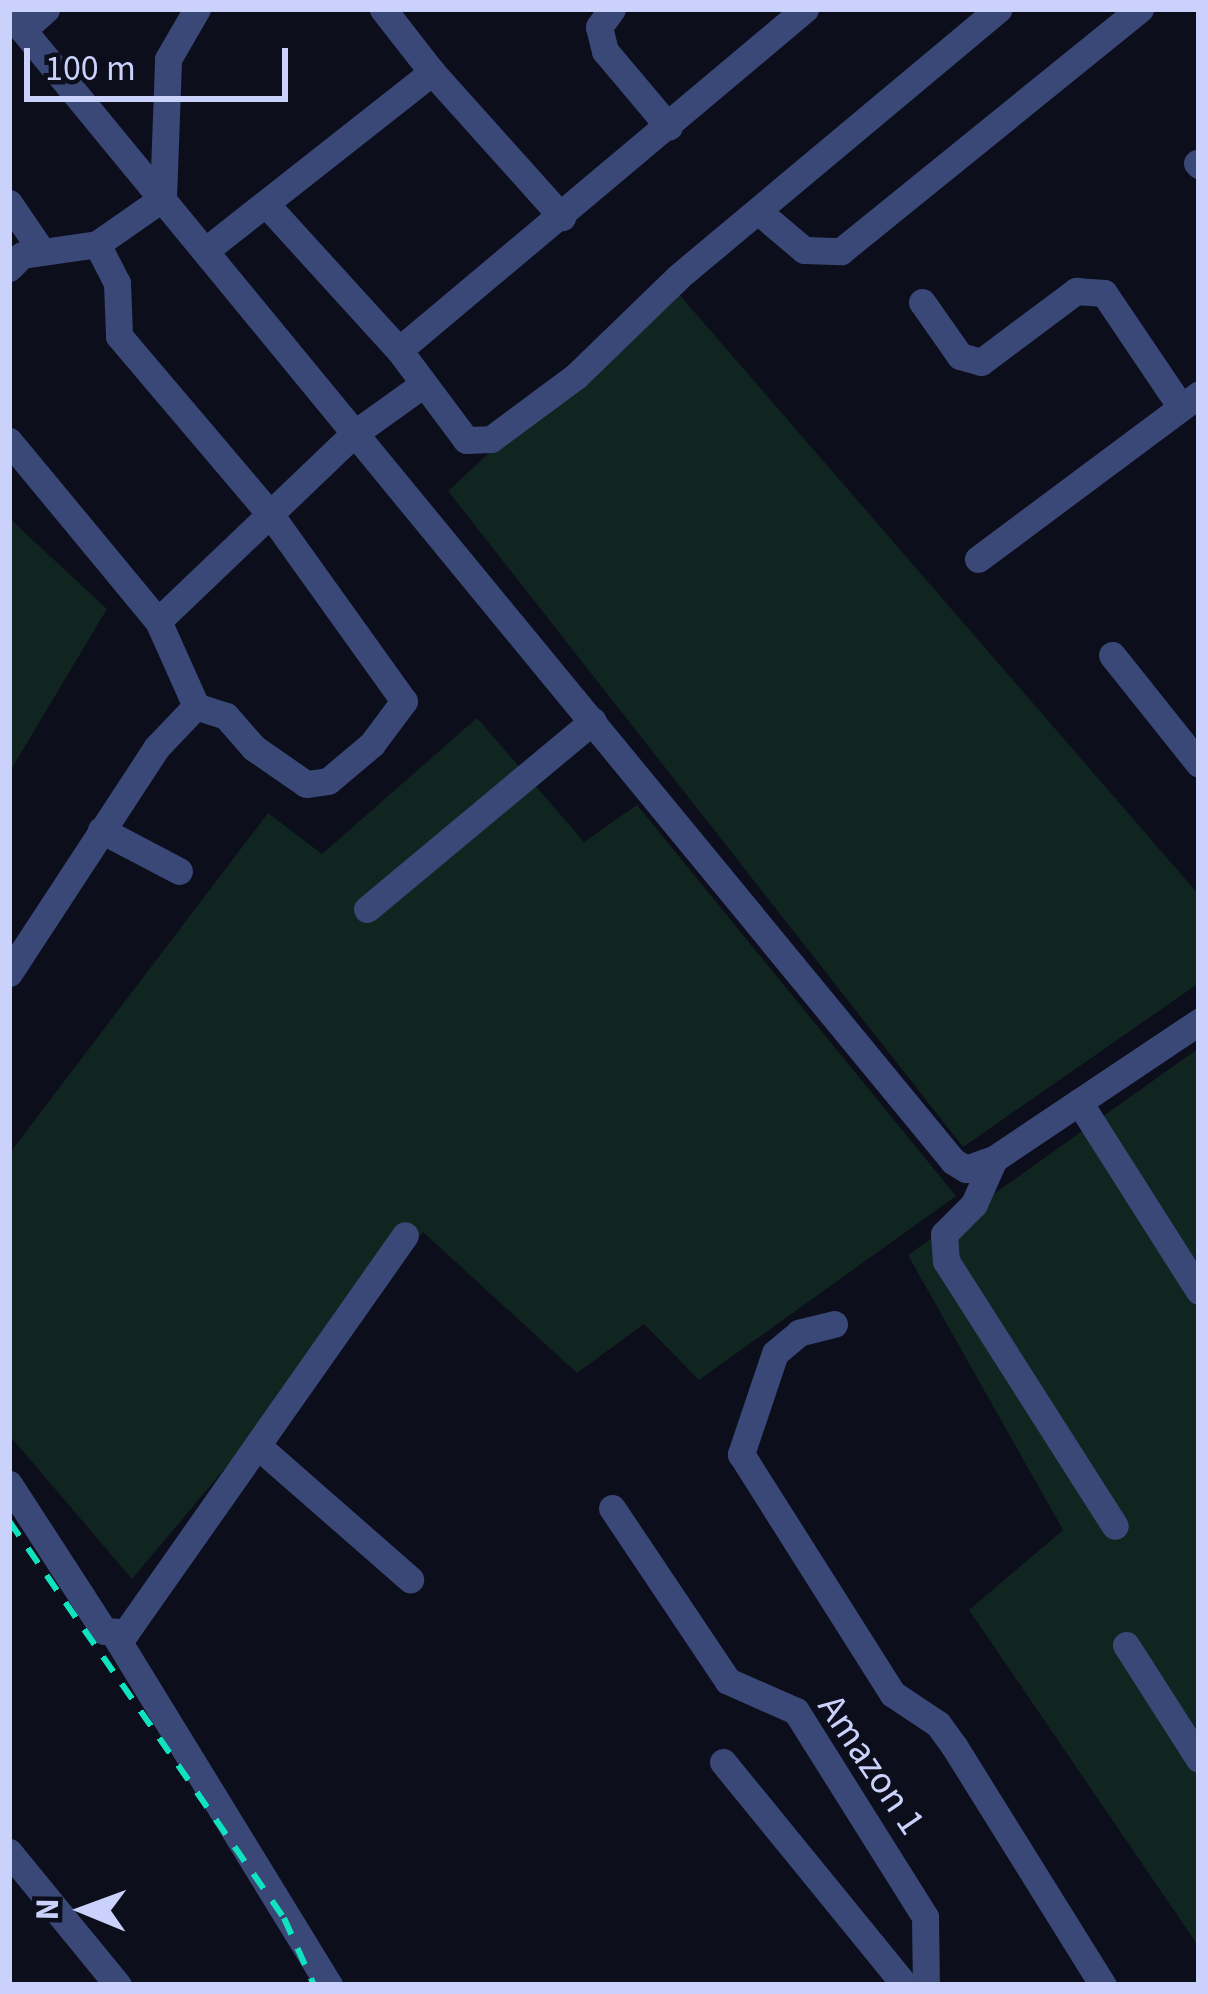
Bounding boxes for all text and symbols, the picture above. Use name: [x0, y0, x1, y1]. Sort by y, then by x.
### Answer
scale bar: [30, 24, 294, 98]
text: 100 m: [45, 43, 136, 94]
street label: Amazon 1: [807, 1686, 935, 1844]
north arrow: [24, 1850, 144, 1970]
text: N: [24, 1898, 71, 1921]

